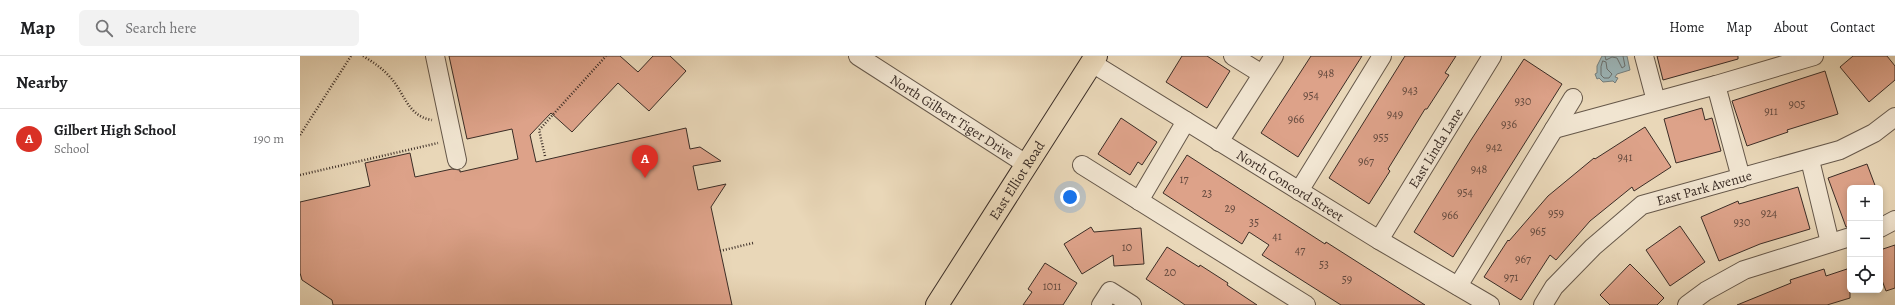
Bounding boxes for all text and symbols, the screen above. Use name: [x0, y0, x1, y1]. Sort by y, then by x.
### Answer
search box: [79, 10, 359, 46]
text: Map: [20, 15, 55, 41]
icon: search: [93, 17, 115, 39]
text: Search here: [125, 18, 197, 38]
text: Home: [1669, 18, 1704, 37]
text: Map: [1726, 18, 1752, 37]
text: About: [1774, 18, 1808, 37]
text: Contact: [1830, 18, 1875, 37]
house number: 948: [1318, 65, 1335, 81]
street label: North Gilbert Tiger Drive: [887, 70, 1018, 163]
text: Nearby: [16, 71, 67, 94]
house number: 943: [1402, 82, 1418, 98]
house number: 954: [1303, 87, 1320, 103]
house number: 930: [1515, 93, 1531, 109]
house number: 905: [1788, 96, 1806, 112]
house number: 911: [1764, 103, 1778, 119]
street label: East Linda Lane: [1404, 104, 1467, 192]
house number: 949: [1387, 106, 1403, 122]
house number: 966: [1288, 111, 1305, 127]
house number: 936: [1501, 116, 1517, 132]
text: Gilbert High School: [54, 120, 176, 140]
house number: 955: [1373, 129, 1389, 145]
text: A: [25, 130, 33, 147]
text: 190 m: [253, 130, 284, 147]
street label: East Elliot Road: [984, 137, 1049, 223]
house number: 942: [1486, 139, 1503, 155]
text: School: [54, 140, 89, 157]
pin: A: [632, 145, 658, 178]
street label: North Concord Street: [1233, 145, 1348, 226]
house number: 941: [1617, 149, 1633, 165]
house number: 967: [1358, 153, 1375, 169]
house number: 948: [1471, 161, 1488, 177]
street label: East Park Avenue: [1654, 165, 1754, 210]
house number: 17: [1179, 171, 1190, 187]
house number: 954: [1457, 184, 1474, 200]
house number: 23: [1202, 185, 1212, 201]
map controls: [1847, 185, 1883, 293]
button: +: [1847, 185, 1883, 221]
your location: [1060, 187, 1080, 207]
house number: 29: [1224, 200, 1236, 216]
house number: 959: [1548, 205, 1564, 221]
house number: 924: [1761, 205, 1778, 221]
house number: 966: [1442, 207, 1459, 223]
house number: 35: [1249, 214, 1259, 230]
house number: 930: [1734, 214, 1750, 230]
button: −: [1847, 221, 1883, 257]
house number: 965: [1530, 223, 1546, 239]
house number: 41: [1272, 228, 1282, 244]
house number: 10: [1122, 239, 1132, 255]
house number: 47: [1295, 242, 1306, 258]
house number: 967: [1515, 251, 1532, 267]
house number: 53: [1319, 256, 1329, 272]
button: locate: [1847, 257, 1883, 293]
house number: 20: [1164, 264, 1176, 280]
house number: 971: [1504, 269, 1518, 285]
house number: 59: [1342, 271, 1352, 287]
house number: 1011: [1043, 278, 1061, 294]

